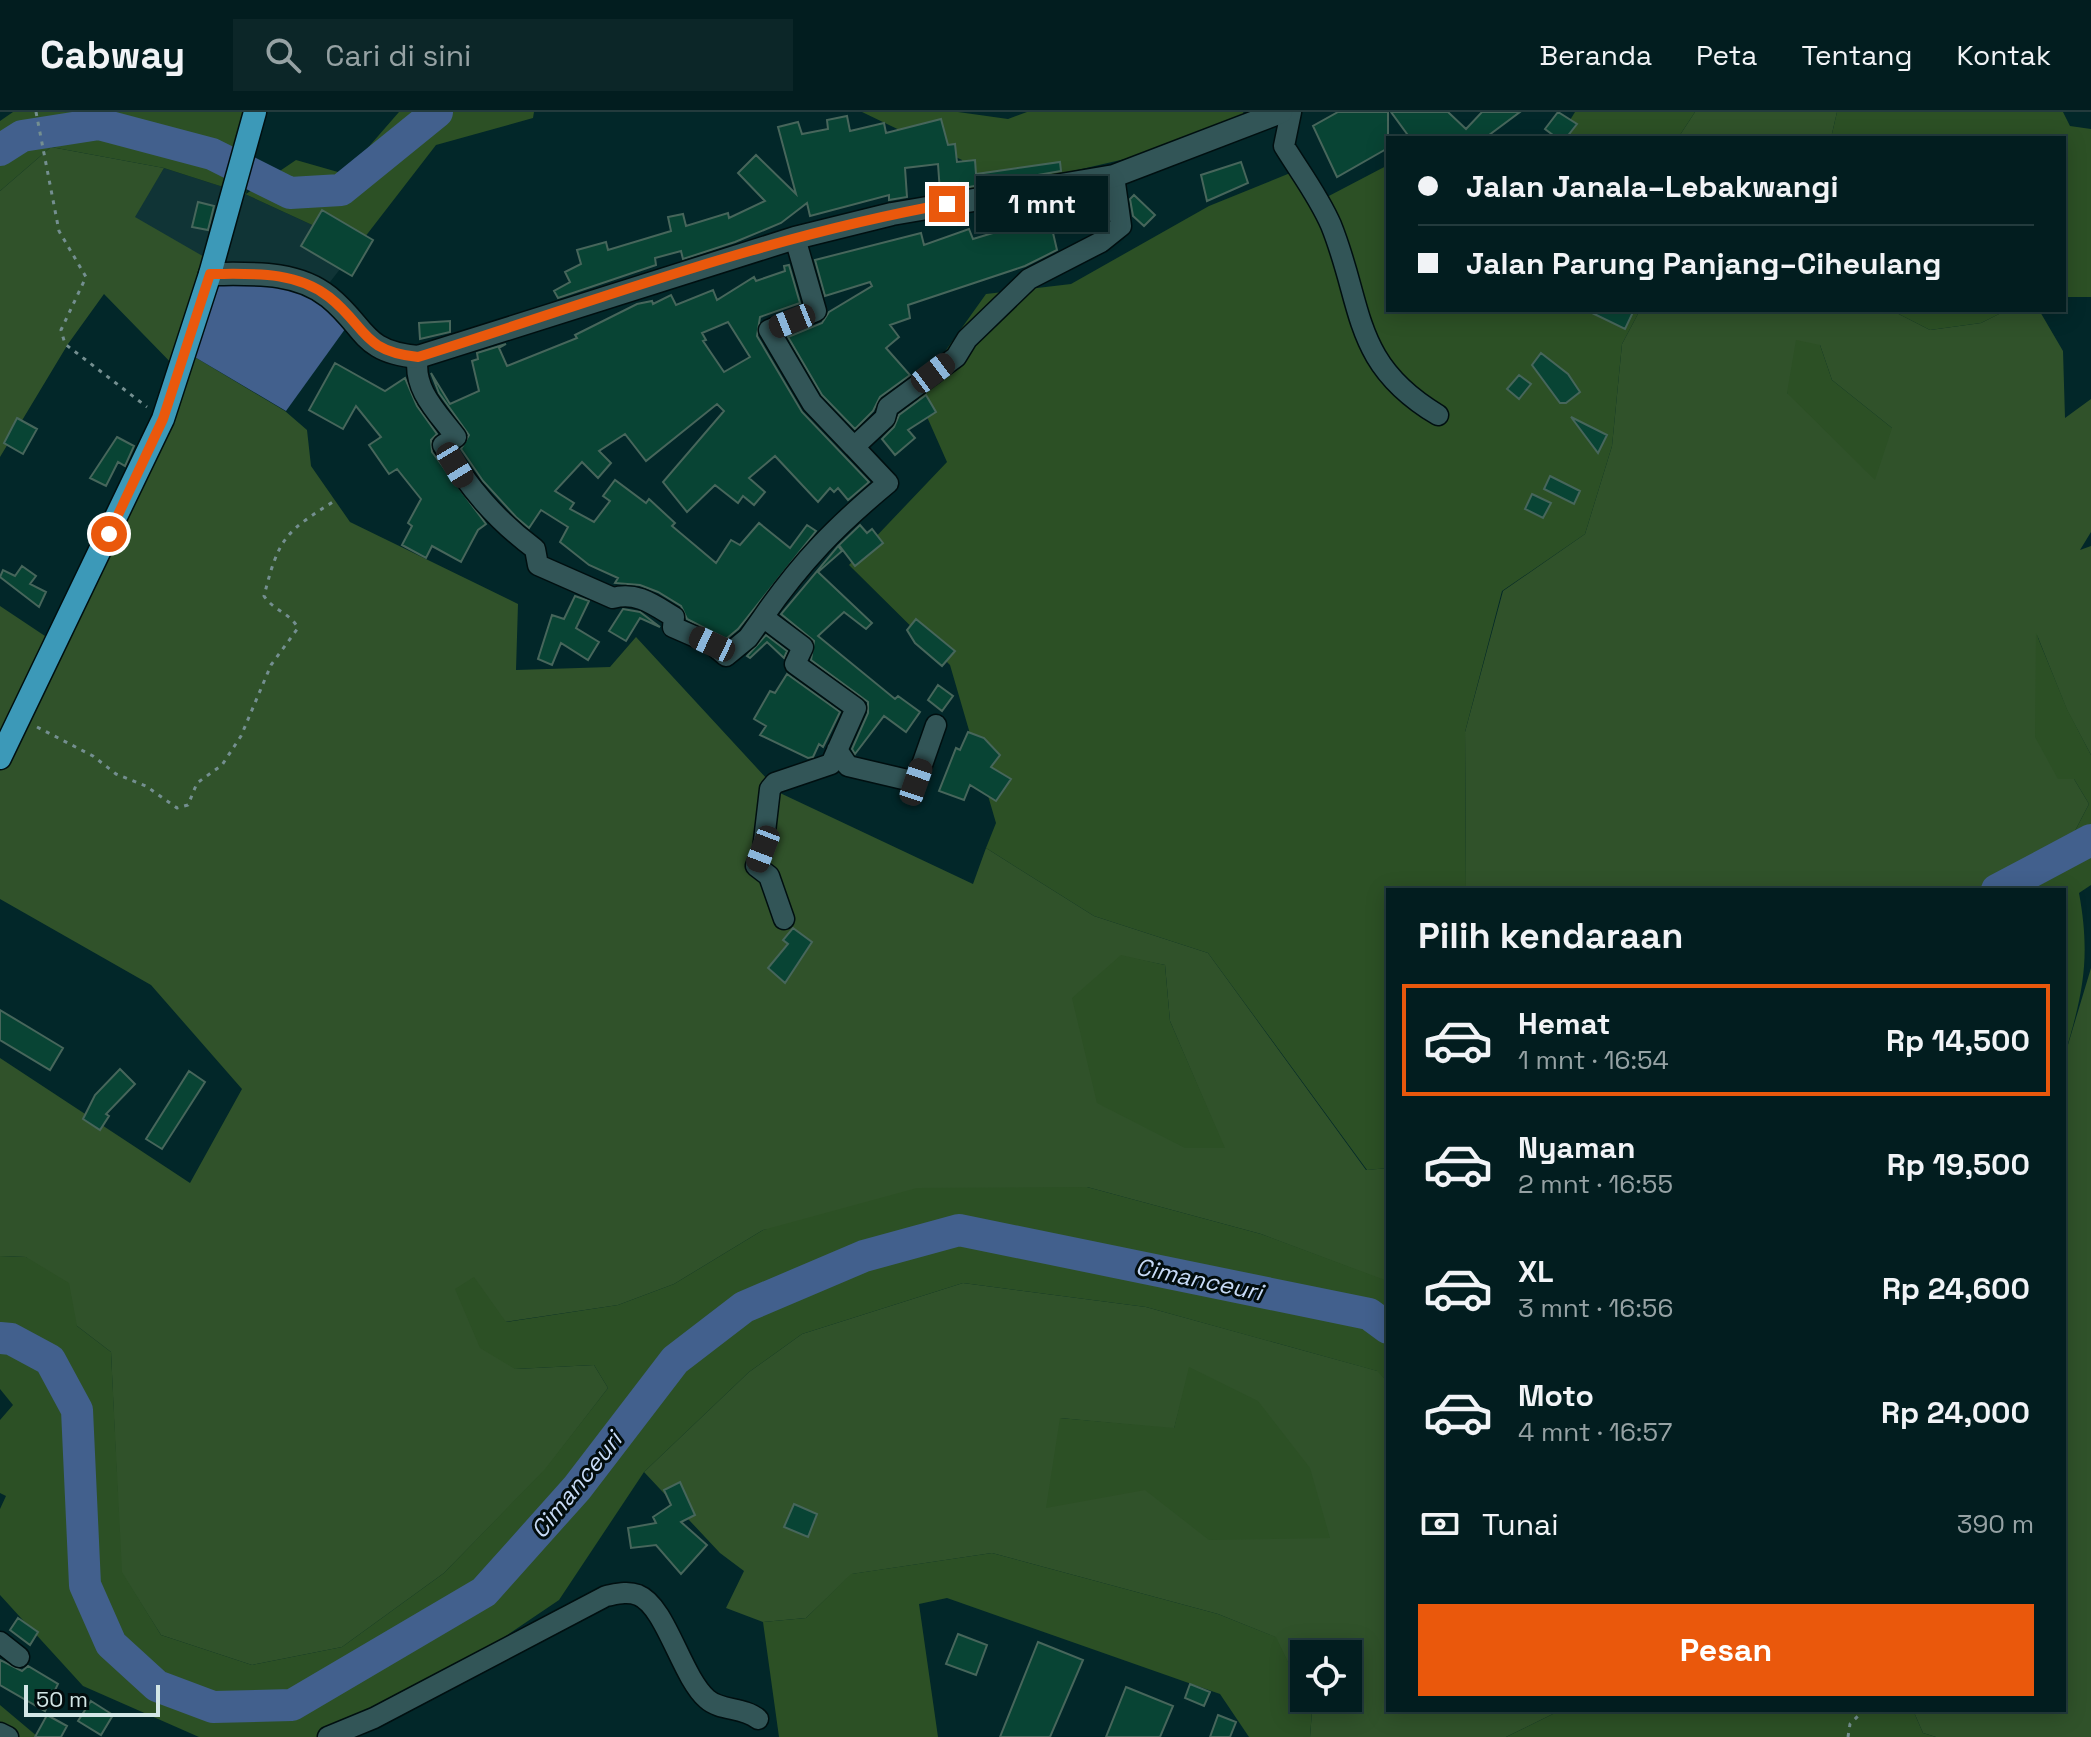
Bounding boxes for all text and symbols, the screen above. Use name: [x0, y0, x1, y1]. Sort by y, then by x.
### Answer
search box: [233, 19, 793, 91]
text: Cabway: [40, 31, 185, 79]
icon: search: [261, 33, 305, 77]
text: Cari di sini: [325, 36, 471, 75]
text: Beranda: [1540, 37, 1652, 73]
text: Peta: [1696, 37, 1757, 73]
text: Tentang: [1801, 37, 1912, 73]
text: Kontak: [1956, 37, 2051, 73]
text: Jalan Janala–Lebakwangi: [1466, 167, 1838, 206]
callout: 1 mnt: [975, 176, 1107, 232]
route end: [929, 186, 965, 222]
text: 1 mnt: [1008, 187, 1076, 221]
text: Jalan Parung Panjang–Ciheulang: [1466, 244, 1941, 283]
car: [765, 301, 819, 341]
car: [907, 349, 959, 397]
car: [432, 438, 478, 492]
route start: [91, 516, 127, 552]
car: [685, 623, 739, 665]
car: [897, 755, 935, 809]
car: [743, 822, 783, 876]
text: Pilih kendaraan: [1418, 913, 1683, 959]
icon: car: [1422, 1004, 1494, 1076]
text: Hemat: [1518, 1004, 1611, 1043]
text: Rp 14,500: [1886, 1021, 2030, 1060]
text: 1 mnt · 16:54: [1518, 1043, 1669, 1077]
icon: car: [1422, 1128, 1494, 1200]
text: Nyaman: [1518, 1128, 1635, 1167]
text: Rp 19,500: [1887, 1145, 2030, 1184]
text: 2 mnt · 16:55: [1518, 1167, 1673, 1201]
water label: Cimanceuri: [1133, 1250, 1268, 1308]
icon: car: [1422, 1252, 1494, 1324]
text: XL: [1518, 1252, 1554, 1291]
text: Rp 24,600: [1882, 1269, 2030, 1308]
text: 3 mnt · 16:56: [1518, 1291, 1673, 1325]
icon: car: [1422, 1376, 1494, 1448]
text: Moto: [1518, 1376, 1594, 1415]
text: Rp 24,000: [1881, 1393, 2030, 1432]
text: 4 mnt · 16:57: [1518, 1415, 1672, 1449]
water label: Cimanceuri: [523, 1423, 630, 1545]
icon: cash: [1418, 1502, 1462, 1546]
text: Tunai: [1482, 1505, 1559, 1544]
text: 390 m: [1957, 1507, 2034, 1541]
button: Pesan: [1418, 1604, 2034, 1696]
map controls: [1290, 1640, 1362, 1712]
button: locate: [1290, 1640, 1362, 1712]
scale bar: [24, 1681, 160, 1717]
text: 50 m: [36, 1685, 88, 1713]

